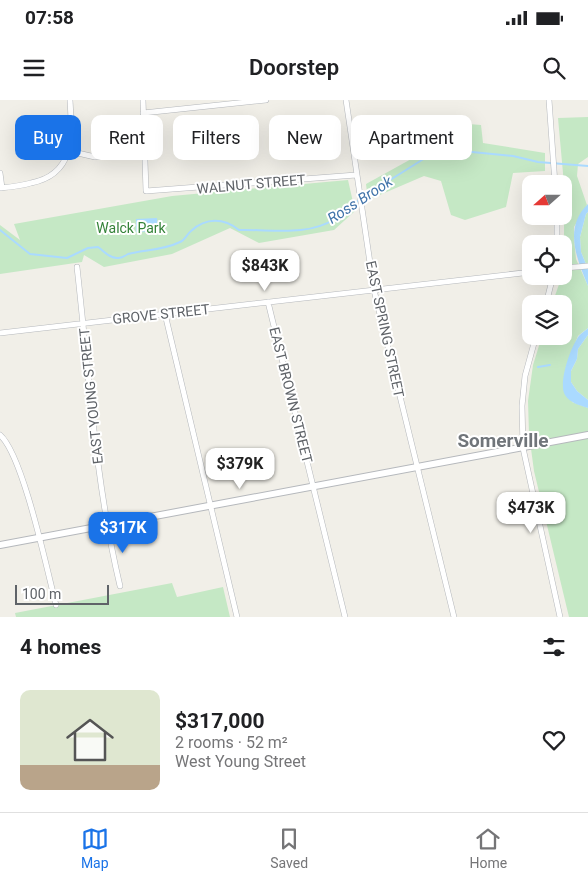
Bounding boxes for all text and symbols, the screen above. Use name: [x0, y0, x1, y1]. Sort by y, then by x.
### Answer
text: 07:58: [25, 6, 74, 29]
icon: menu: [20, 54, 48, 82]
icon: search: [540, 54, 568, 82]
text: Doorstep: [249, 55, 339, 80]
chip: Buy: [15, 115, 81, 160]
chip: Rent: [91, 115, 163, 160]
chip: Filters: [173, 115, 259, 160]
chip: New: [269, 115, 341, 160]
chip: Apartment: [351, 115, 472, 160]
street label: WALNUT STREET: [196, 171, 307, 197]
water label: Ross Brook: [324, 172, 396, 228]
north arrow: [522, 175, 572, 225]
map controls: [522, 175, 572, 345]
park label: Walck Park: [96, 220, 167, 236]
button: locate: [522, 235, 572, 285]
pin: $843K: [230, 250, 300, 292]
text: $843K: [242, 256, 288, 275]
street label: EAST SPRING STREET: [363, 259, 407, 399]
button: layers: [522, 295, 572, 345]
street label: GROVE STREET: [112, 301, 211, 327]
street label: EAST BROWN STREET: [266, 325, 316, 465]
street label: EAST YOUNG STREET: [76, 327, 106, 465]
district label: Somerville: [457, 429, 549, 452]
pin: $379K: [205, 448, 275, 490]
text: $379K: [217, 454, 263, 473]
pin: $473K: [496, 492, 566, 534]
text: $473K: [508, 498, 554, 517]
pin: $317K: [88, 512, 158, 554]
text: $317K: [100, 518, 146, 537]
scale bar: [15, 582, 109, 605]
text: 100 m: [22, 586, 61, 602]
icon: filters: [540, 633, 568, 661]
text: 4 homes: [20, 635, 101, 659]
text: $317,000: [175, 709, 265, 733]
icon: home: [60, 710, 120, 770]
icon: heart: [540, 726, 568, 754]
text: 2 rooms · 52 m²: [175, 733, 288, 752]
text: West Young Street: [175, 752, 306, 771]
tab: Map: [81, 825, 109, 871]
tab: Saved: [270, 825, 308, 871]
tab: Home: [470, 825, 507, 871]

